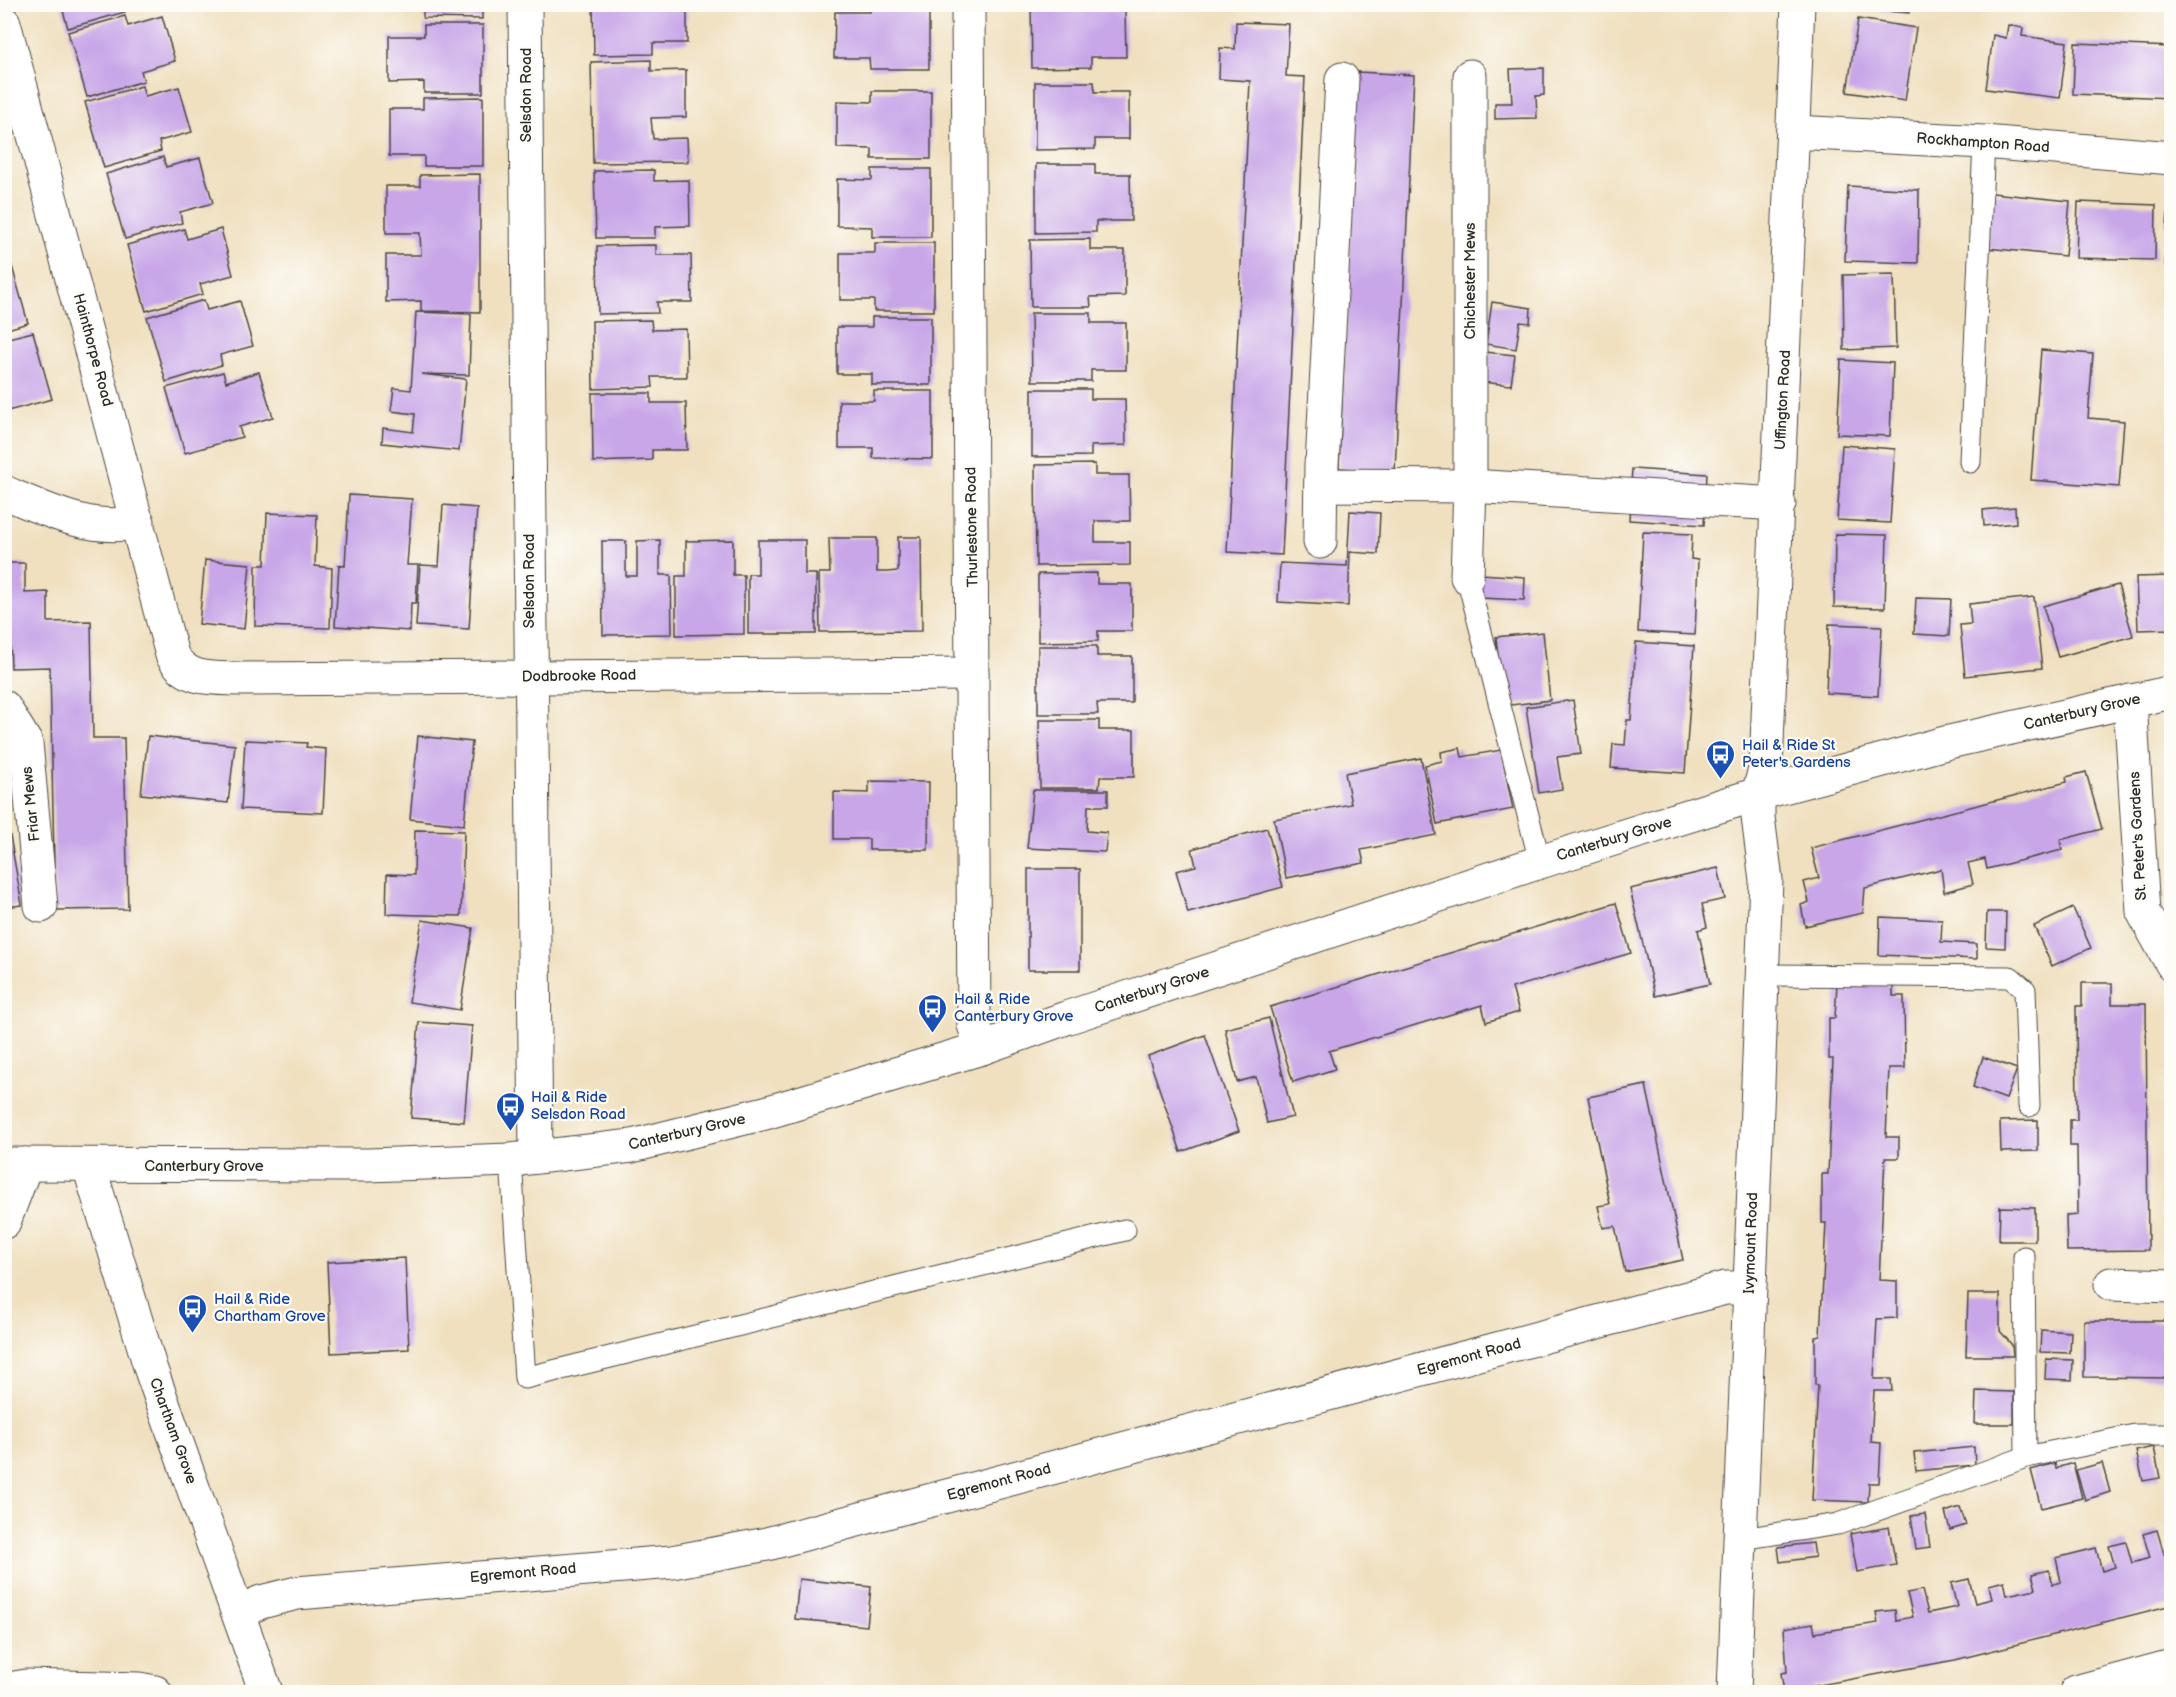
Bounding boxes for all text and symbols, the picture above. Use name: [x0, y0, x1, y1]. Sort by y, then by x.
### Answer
street label: Selsdon Road: [517, 48, 536, 142]
street label: Rockhampton Road: [1916, 129, 2050, 157]
street label: Chichester Mews: [1461, 222, 1480, 339]
street label: Hainthorpe Road: [69, 291, 117, 409]
street label: Uffington Road: [1771, 349, 1795, 451]
street label: Thurlestone Road: [961, 467, 983, 587]
street label: Selsdon Road: [520, 534, 539, 628]
street label: Dodbrooke Road: [521, 665, 637, 687]
street label: Canterbury Grove: [2022, 689, 2142, 735]
place label: Hail & Ride St Peter's Gardens: [1742, 736, 1851, 772]
bus stop icon: Hail & Ride St Peter's Gardens: [1705, 738, 1737, 780]
street label: Friar Mews: [18, 765, 44, 842]
street label: St. Peter's Gardens: [2125, 770, 2151, 901]
street label: Canterbury Grove: [1554, 812, 1674, 866]
street label: Canterbury Grove: [1092, 962, 1212, 1017]
place label: Hail & Ride Canterbury Grove: [954, 990, 1074, 1026]
bus stop icon: Hail & Ride Canterbury Grove: [917, 992, 949, 1034]
place label: Hail & Ride Selsdon Road: [531, 1088, 626, 1124]
bus stop icon: Hail & Ride Selsdon Road: [494, 1090, 526, 1132]
street label: Canterbury Grove: [627, 1109, 747, 1155]
street label: Canterbury Grove: [144, 1157, 264, 1176]
street label: Ivymount Road: [1740, 1192, 1762, 1294]
place label: Hail & Ride Chartham Grove: [214, 1290, 326, 1326]
bus stop icon: Hail & Ride Chartham Grove: [177, 1292, 209, 1334]
street label: Egremont Road: [1415, 1334, 1523, 1380]
street label: Chartham Grove: [145, 1375, 201, 1487]
street label: Egremont Road: [945, 1459, 1053, 1505]
street label: Egremont Road: [469, 1559, 577, 1587]

